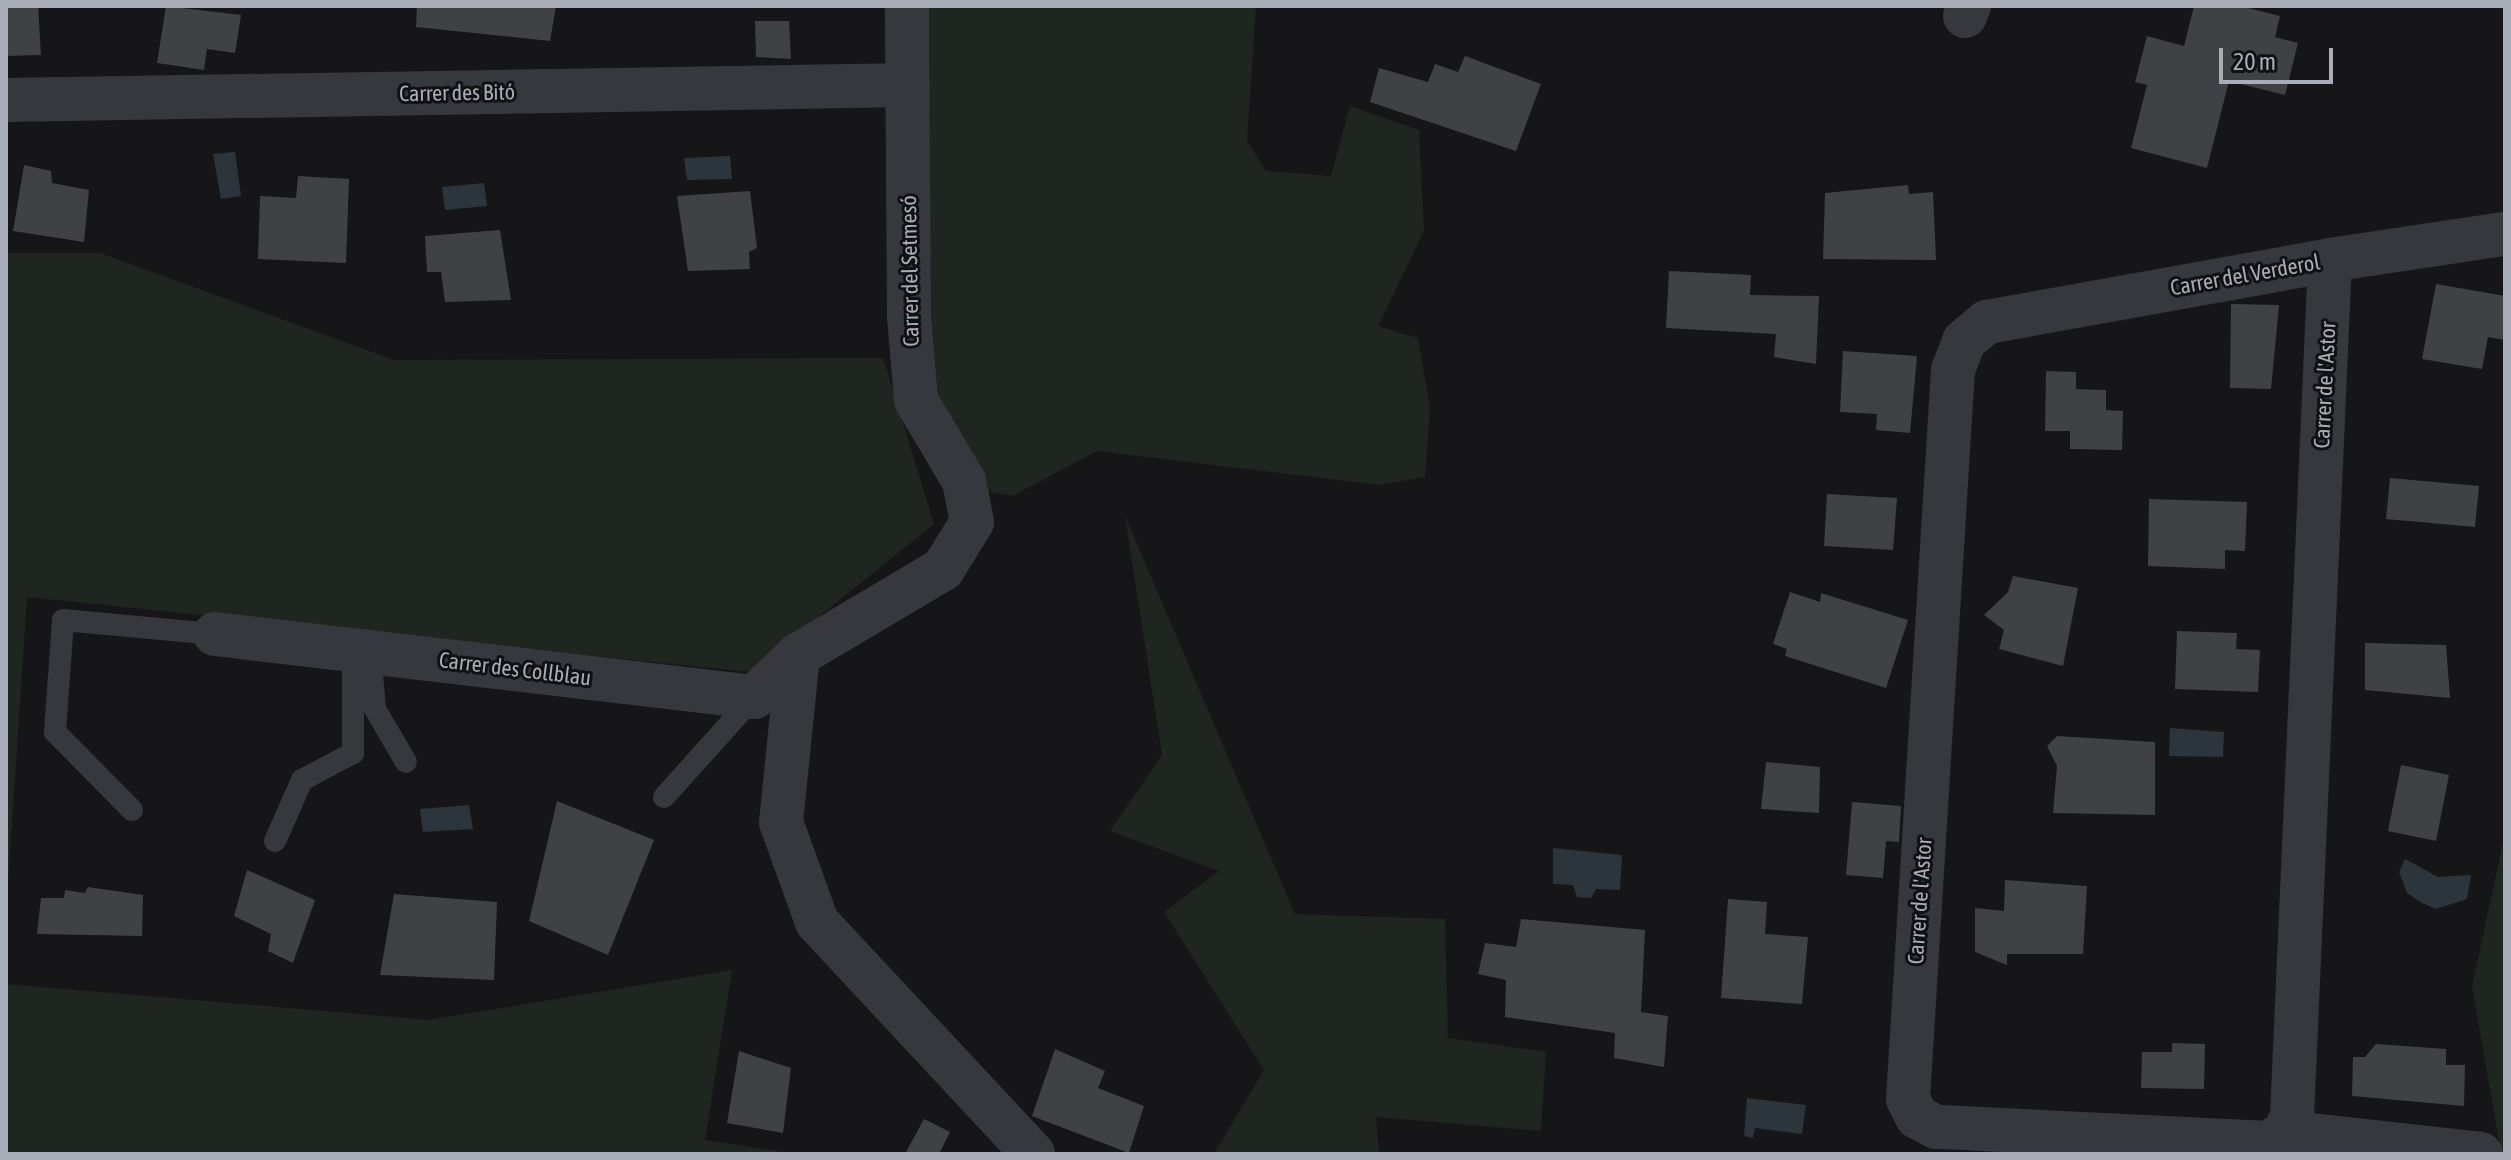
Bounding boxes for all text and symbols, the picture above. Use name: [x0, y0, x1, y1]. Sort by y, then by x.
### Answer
scale bar: [2223, 32, 2337, 82]
text: 20 m: [2233, 48, 2276, 75]
street label: Carrer des Bitó: [399, 79, 515, 107]
street label: Carrer del Setmesó: [895, 195, 925, 347]
street label: Carrer del Verderol: [2168, 249, 2322, 301]
street label: Carrer de l'Astor: [2308, 321, 2342, 449]
street label: Carrer des Collblau: [438, 647, 592, 691]
street label: Carrer de l'Astor: [1902, 837, 1938, 965]

